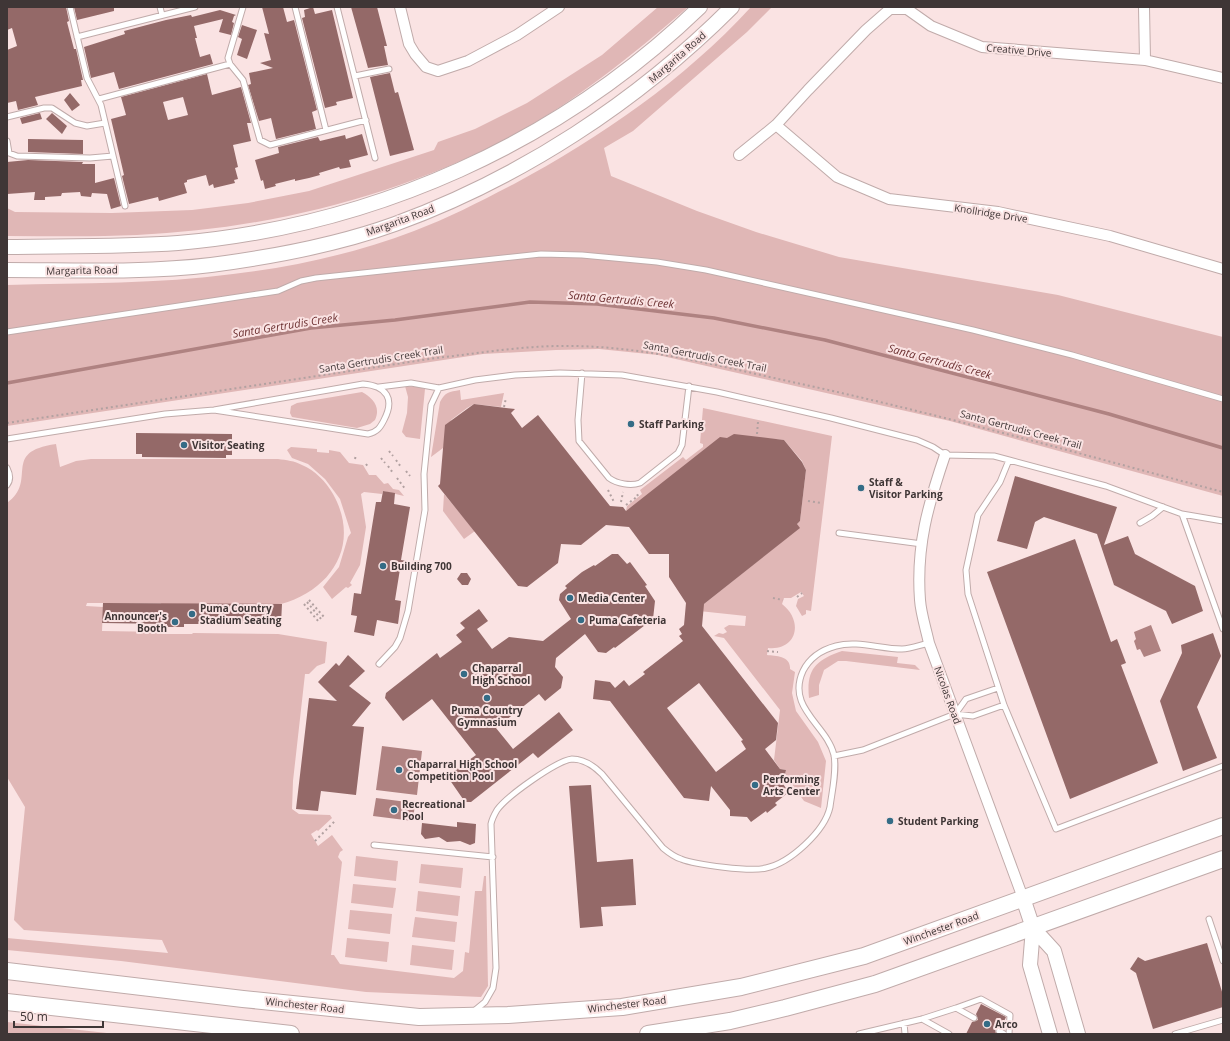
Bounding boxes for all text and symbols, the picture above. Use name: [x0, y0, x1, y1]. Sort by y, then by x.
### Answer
street label: Margarita Road: [645, 28, 709, 86]
street label: Creative Drive: [986, 40, 1053, 60]
street label: Knollridge Drive: [953, 200, 1029, 226]
street label: Margarita Road: [364, 201, 436, 239]
street label: Margarita Road: [46, 262, 118, 278]
water label: Santa Gertrudis Creek: [567, 287, 675, 311]
water label: Santa Gertrudis Creek: [231, 309, 339, 341]
street label: Santa Gertrudis Creek Trail: [642, 337, 768, 375]
water label: Santa Gertrudis Creek: [887, 340, 994, 382]
street label: Santa Gertrudis Creek Trail: [318, 342, 444, 376]
street label: Santa Gertrudis Creek Trail: [959, 406, 1083, 452]
place label: Staff Parking: [639, 417, 704, 431]
marker: Staff Parking: [626, 419, 636, 429]
place label: Visitor Seating: [192, 438, 265, 452]
marker: Visitor Seating: [179, 440, 189, 450]
place label: Staff & Visitor Parking: [869, 475, 943, 501]
marker: Staff & Visitor Parking: [856, 483, 866, 493]
place label: Building 700: [391, 559, 452, 573]
marker: Building 700: [378, 561, 388, 571]
place label: Media Center: [578, 591, 645, 605]
marker: Media Center: [565, 593, 575, 603]
place label: Puma Country Stadium Seating: [200, 601, 282, 627]
place label: Announcer's Booth: [104, 609, 167, 635]
marker: Puma Country Stadium Seating: [187, 609, 197, 619]
place label: Puma Cafeteria: [589, 613, 666, 627]
marker: Puma Cafeteria: [576, 615, 586, 625]
marker: Announcer's Booth: [170, 617, 180, 627]
place label: Chaparral High School: [472, 661, 530, 687]
street label: Nicolas Road: [931, 664, 965, 726]
marker: Chaparral High School: [459, 669, 469, 679]
marker: Puma Country Gymnasium: [482, 693, 492, 703]
place label: Puma Country Gymnasium: [451, 703, 523, 729]
place label: Chaparral High School Competition Pool: [407, 757, 517, 783]
marker: Chaparral High School Competition Pool: [394, 765, 404, 775]
place label: Performing Arts Center: [763, 772, 820, 798]
marker: Performing Arts Center: [750, 780, 760, 790]
place label: Recreational Pool: [402, 797, 465, 823]
marker: Recreational Pool: [389, 805, 399, 815]
place label: Student Parking: [898, 814, 979, 828]
marker: Student Parking: [885, 816, 895, 826]
street label: Winchester Road: [902, 908, 980, 948]
street label: Winchester Road: [587, 992, 667, 1016]
street label: Winchester Road: [265, 994, 345, 1016]
scale bar: [14, 1003, 103, 1029]
text: 50 m: [20, 1008, 48, 1025]
place label: Arco: [995, 1017, 1018, 1031]
marker: Arco: [982, 1019, 992, 1029]

